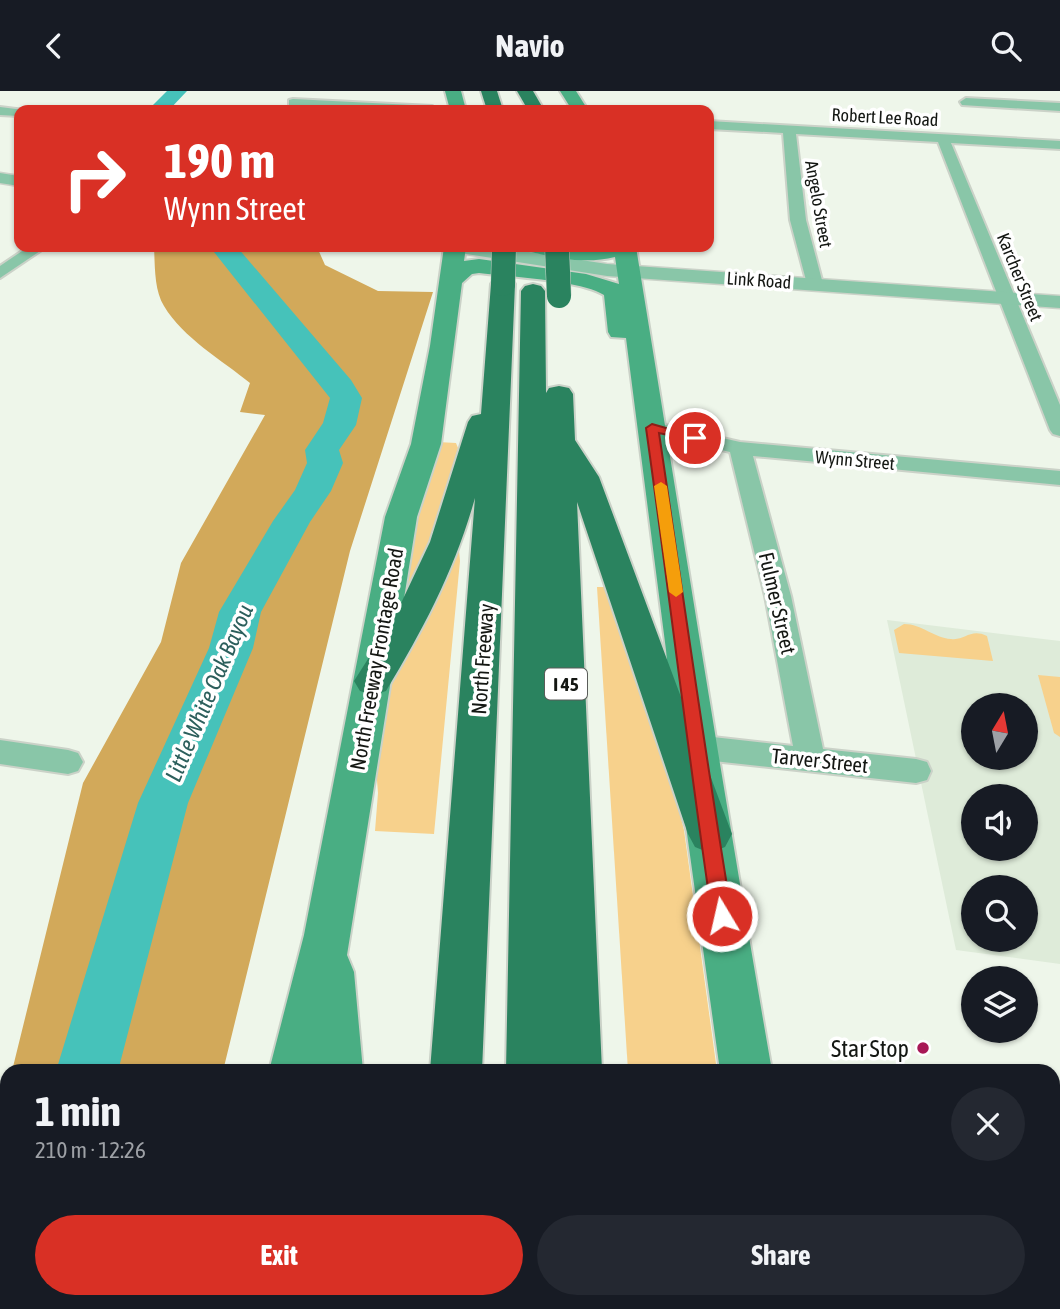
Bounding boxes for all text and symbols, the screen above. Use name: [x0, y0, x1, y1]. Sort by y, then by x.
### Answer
icon: back: [35, 27, 73, 65]
text: Navio: [495, 27, 565, 64]
icon: search: [987, 27, 1025, 65]
street label: Robert Lee Road: [831, 104, 939, 130]
text: 190 m: [164, 132, 275, 188]
icon: right: [49, 133, 140, 224]
street label: Angelo Street: [801, 159, 837, 249]
text: Wynn Street: [164, 190, 306, 227]
street label: Karcher Street: [993, 230, 1047, 324]
street label: Link Road: [726, 267, 792, 293]
pin: [665, 408, 725, 468]
icon: arrive: [676, 419, 714, 457]
street label: Wynn Street: [814, 446, 896, 474]
street label: North Freeway Frontage Road: [345, 546, 407, 772]
street label: Fulmer Street: [755, 550, 801, 656]
water label: Little White Oak Bayou: [160, 600, 258, 786]
street label: North Freeway: [466, 602, 498, 715]
road number: I 45: [545, 669, 587, 699]
north arrow: [961, 693, 1038, 770]
map controls: [961, 693, 1038, 1043]
street label: Tarver Street: [771, 743, 869, 777]
button: sound: [961, 784, 1038, 861]
button: search: [961, 875, 1038, 952]
position arrow: [685, 879, 759, 953]
button: layers: [961, 966, 1038, 1043]
place label: Star Stop: [831, 1035, 909, 1062]
marker: Star Stop: [915, 1040, 931, 1056]
text: 1 min: [35, 1087, 121, 1135]
button: close: [951, 1087, 1025, 1161]
text: 210 m · 12:26: [35, 1137, 146, 1163]
button: Exit: [35, 1215, 523, 1295]
button: Share: [537, 1215, 1025, 1295]

